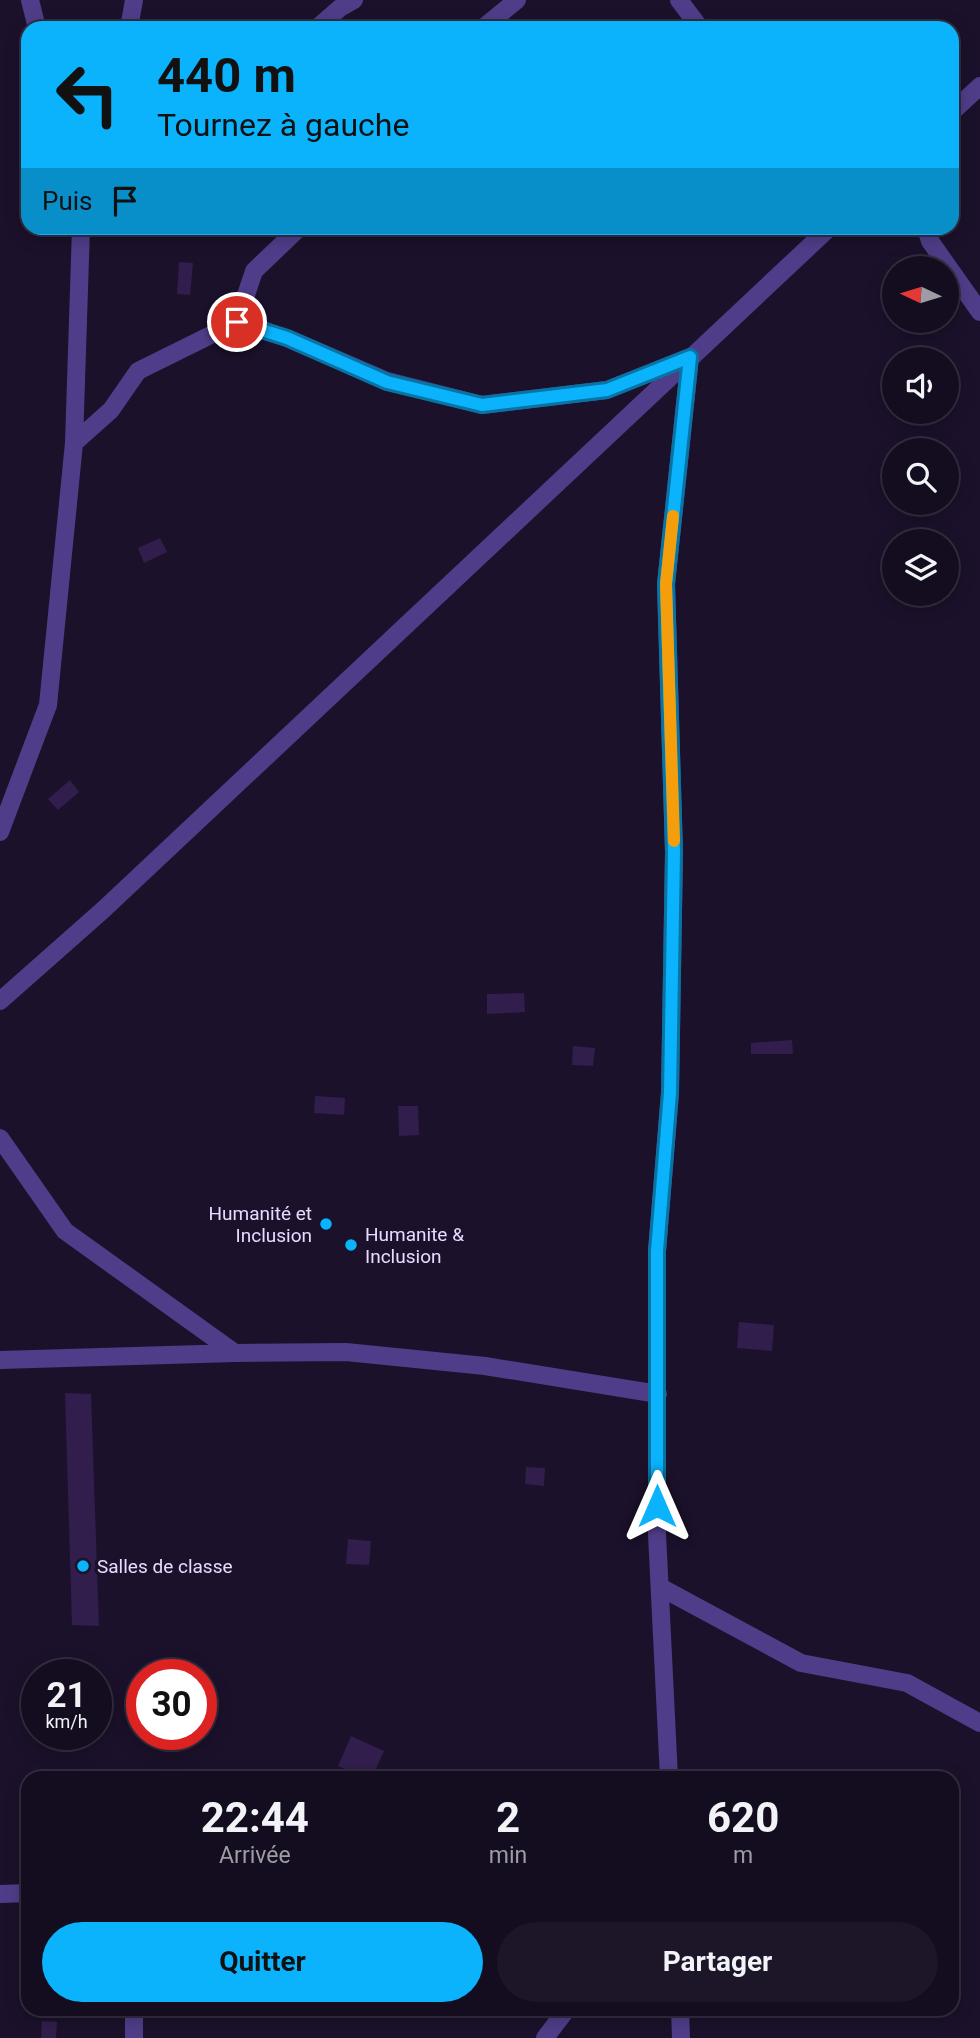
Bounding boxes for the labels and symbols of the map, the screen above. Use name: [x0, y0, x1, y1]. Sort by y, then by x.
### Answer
north arrow: [882, 256, 959, 332]
pin: [207, 292, 267, 352]
place label: Humanité et Inclusion: [209, 1202, 312, 1247]
marker: Humanité et Inclusion: [318, 1216, 334, 1232]
place label: Humanite & Inclusion: [365, 1223, 464, 1268]
marker: Humanite & Inclusion: [343, 1237, 359, 1253]
position arrow: [620, 1469, 694, 1543]
place label: Salles de classe: [97, 1555, 233, 1578]
marker: Salles de classe: [75, 1558, 91, 1574]
speed limit sign: 30: [126, 1659, 217, 1750]

